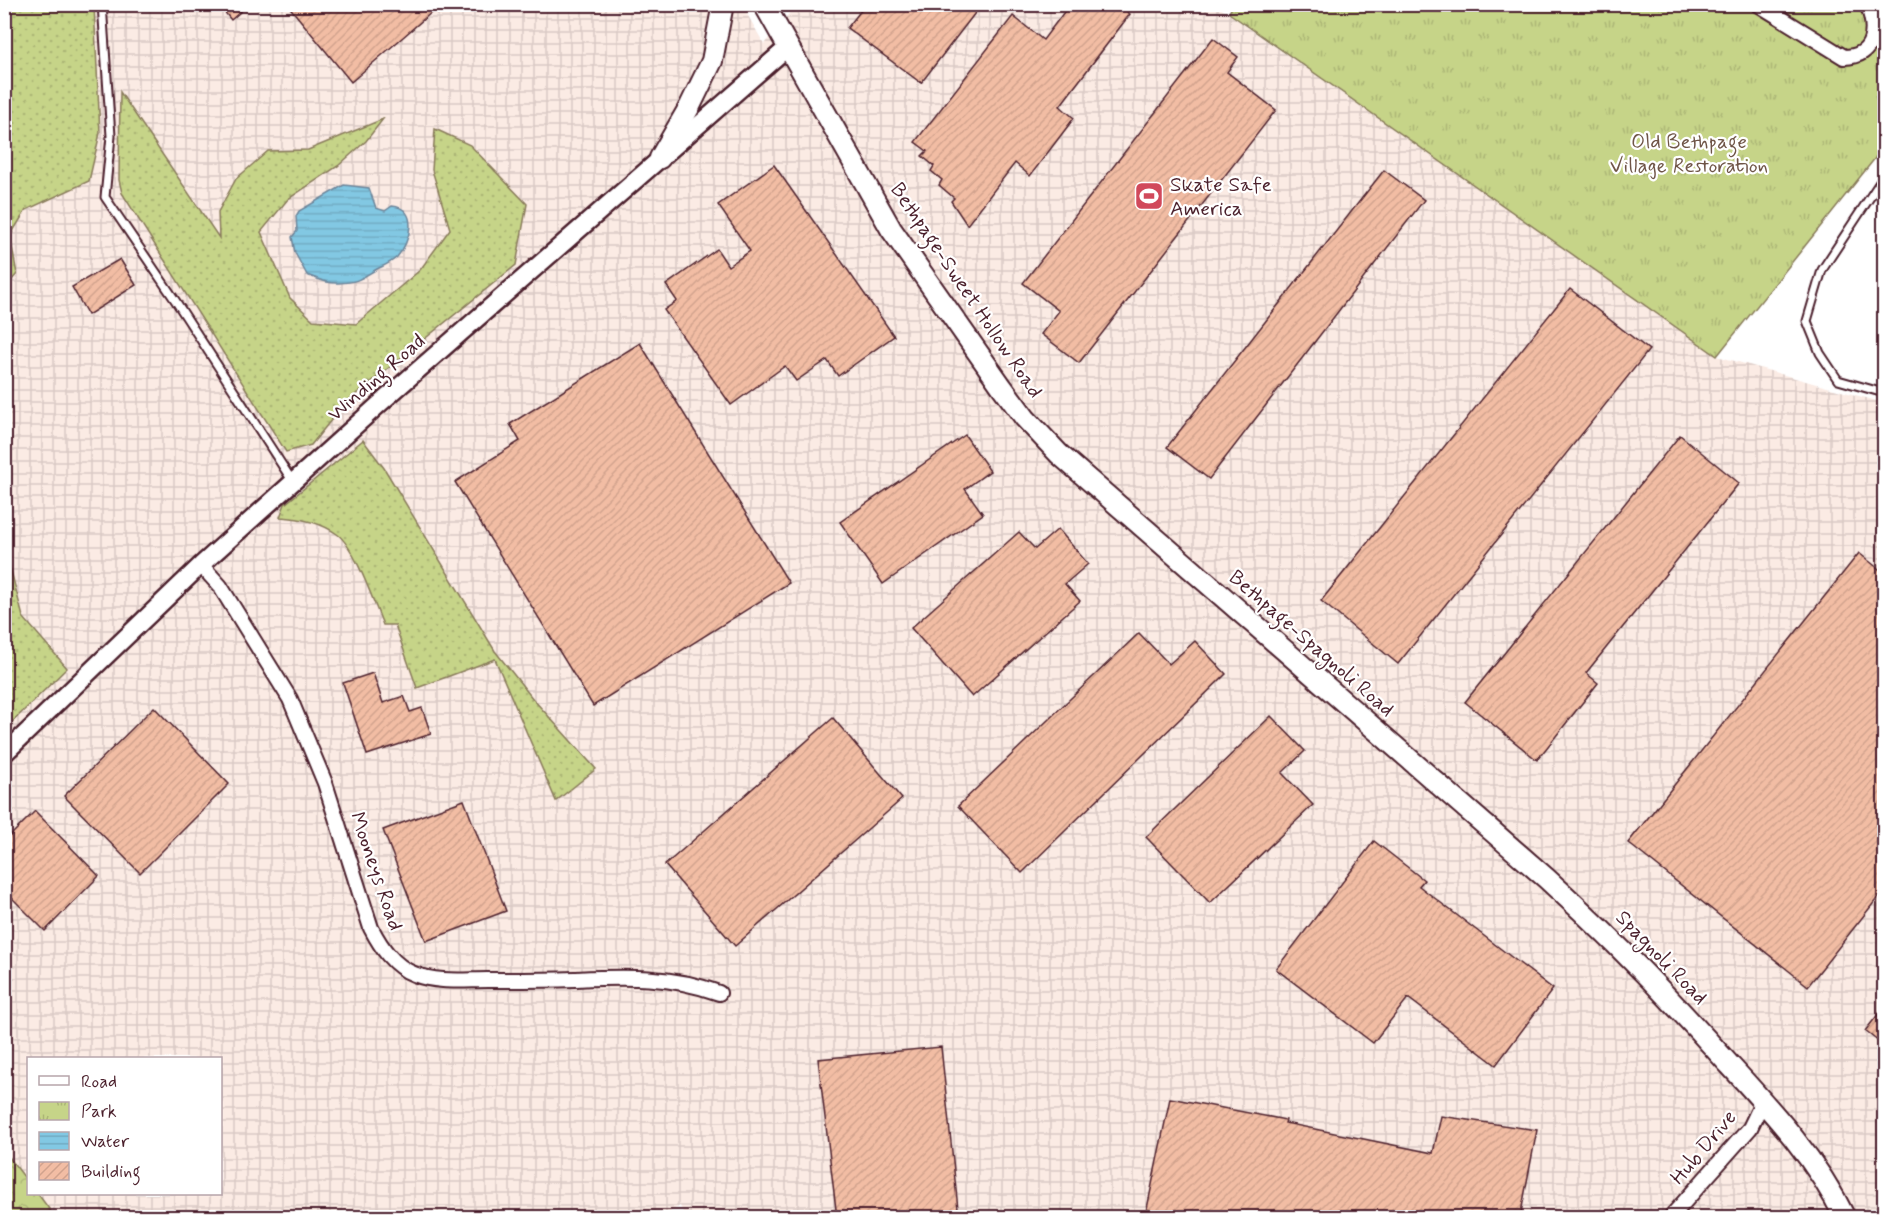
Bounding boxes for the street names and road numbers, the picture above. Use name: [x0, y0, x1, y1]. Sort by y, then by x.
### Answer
street label: Bethpage-Sweet Hollow Road: [882, 177, 1049, 405]
street label: Winding Road: [322, 328, 433, 429]
street label: Bethpage-Spagnoli Road: [1221, 564, 1400, 725]
street label: Mooneys Road: [343, 808, 409, 934]
street label: Spagnoli Road: [1608, 904, 1714, 1012]
street label: Hub Drive: [1664, 1104, 1743, 1191]

